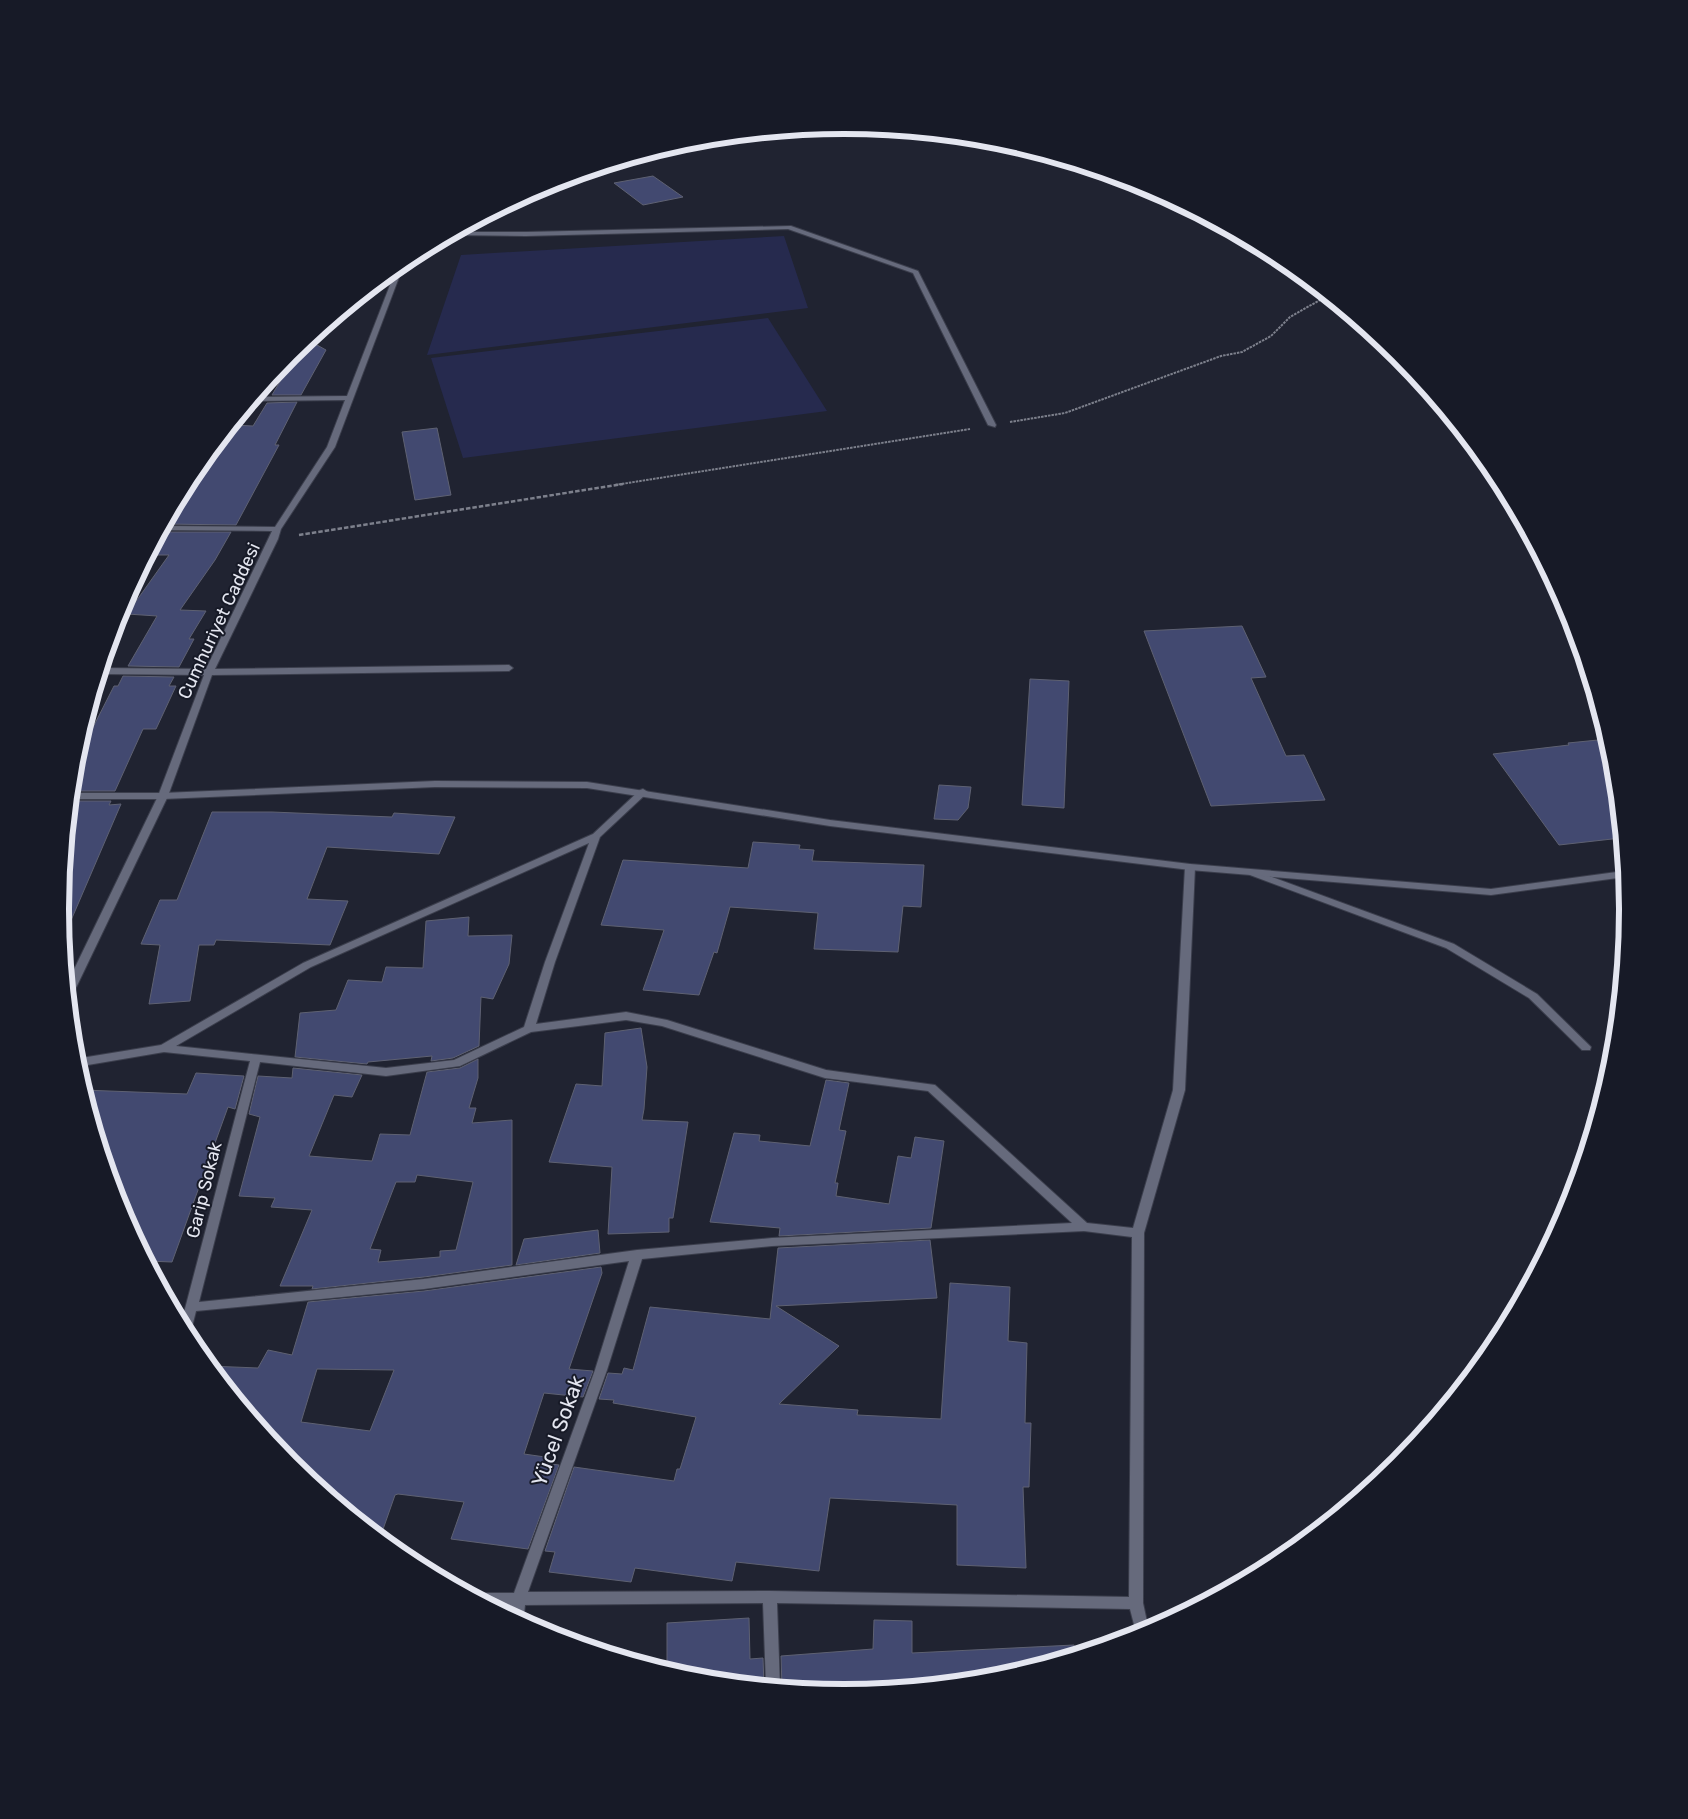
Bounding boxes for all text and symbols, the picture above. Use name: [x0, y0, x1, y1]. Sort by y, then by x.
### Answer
street label: Cumhuriyet Caddesi: [173, 539, 265, 703]
street label: Garip Sokak: [181, 1139, 227, 1240]
street label: Yücel Sokak: [526, 1372, 589, 1490]

